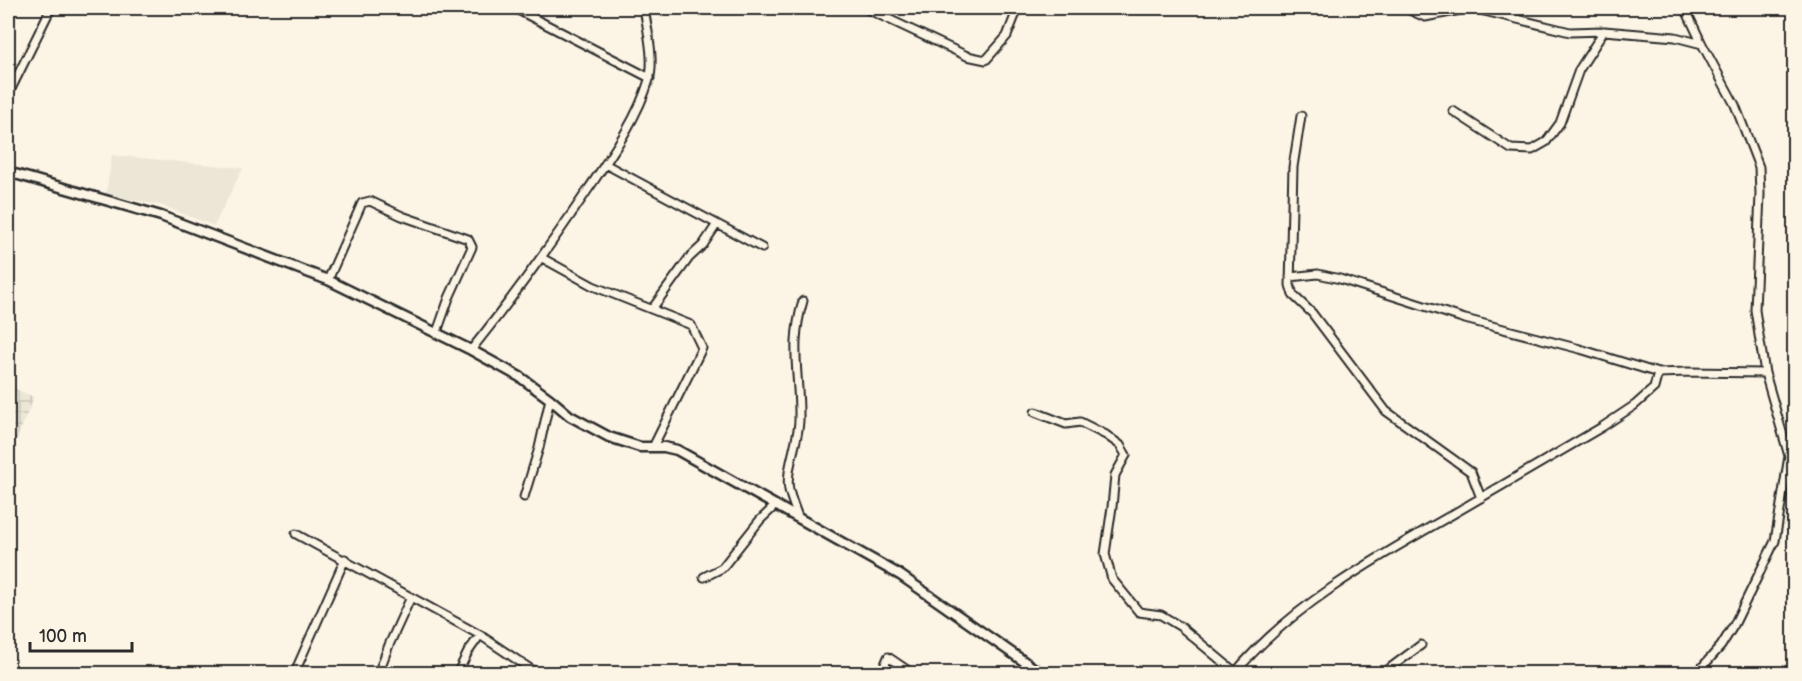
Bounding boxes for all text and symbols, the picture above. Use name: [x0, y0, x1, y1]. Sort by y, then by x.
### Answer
scale bar: [30, 615, 132, 653]
text: 100 m: [39, 626, 87, 647]

